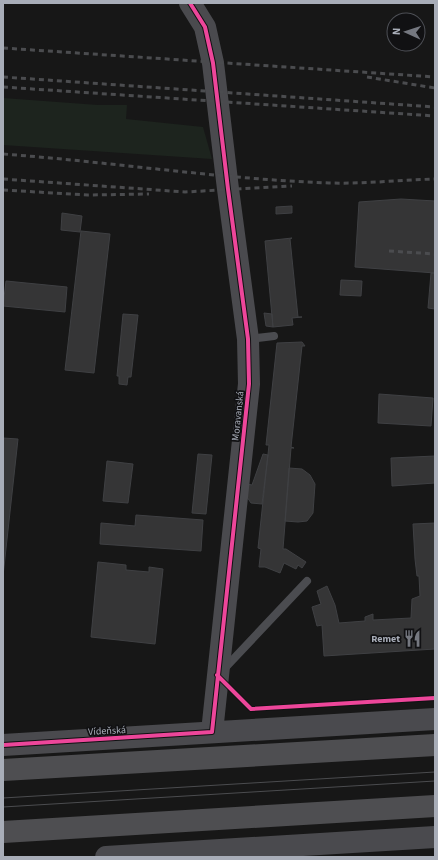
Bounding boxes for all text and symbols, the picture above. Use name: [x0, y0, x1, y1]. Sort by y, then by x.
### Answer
north arrow: [386, 12, 426, 52]
text: N: [389, 27, 404, 36]
street label: Moravanská: [228, 390, 248, 442]
restaurant icon: Remet: [403, 629, 423, 649]
place label: Remet: [371, 632, 400, 646]
street label: Vídeňská: [88, 723, 126, 739]

